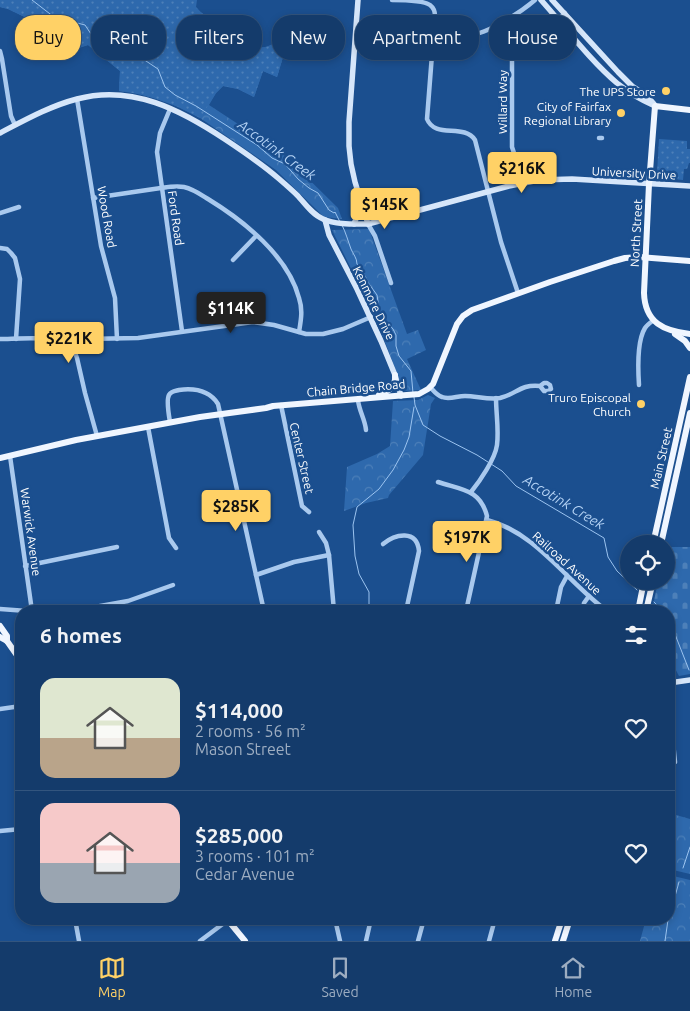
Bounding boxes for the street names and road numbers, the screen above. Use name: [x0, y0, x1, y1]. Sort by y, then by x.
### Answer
street label: Willard Way: [496, 70, 509, 134]
street label: University Drive: [591, 164, 677, 182]
street label: Wood Road: [95, 185, 119, 249]
street label: Ford Road: [166, 190, 186, 246]
street label: North Street: [628, 198, 644, 267]
street label: Kenmore Drive: [351, 264, 397, 342]
street label: Chain Bridge Road: [306, 377, 406, 399]
street label: Center Street: [287, 421, 317, 495]
street label: Main Street: [648, 426, 674, 490]
street label: Warwick Avenue: [18, 487, 44, 577]
street label: Railroad Avenue: [530, 529, 604, 597]

